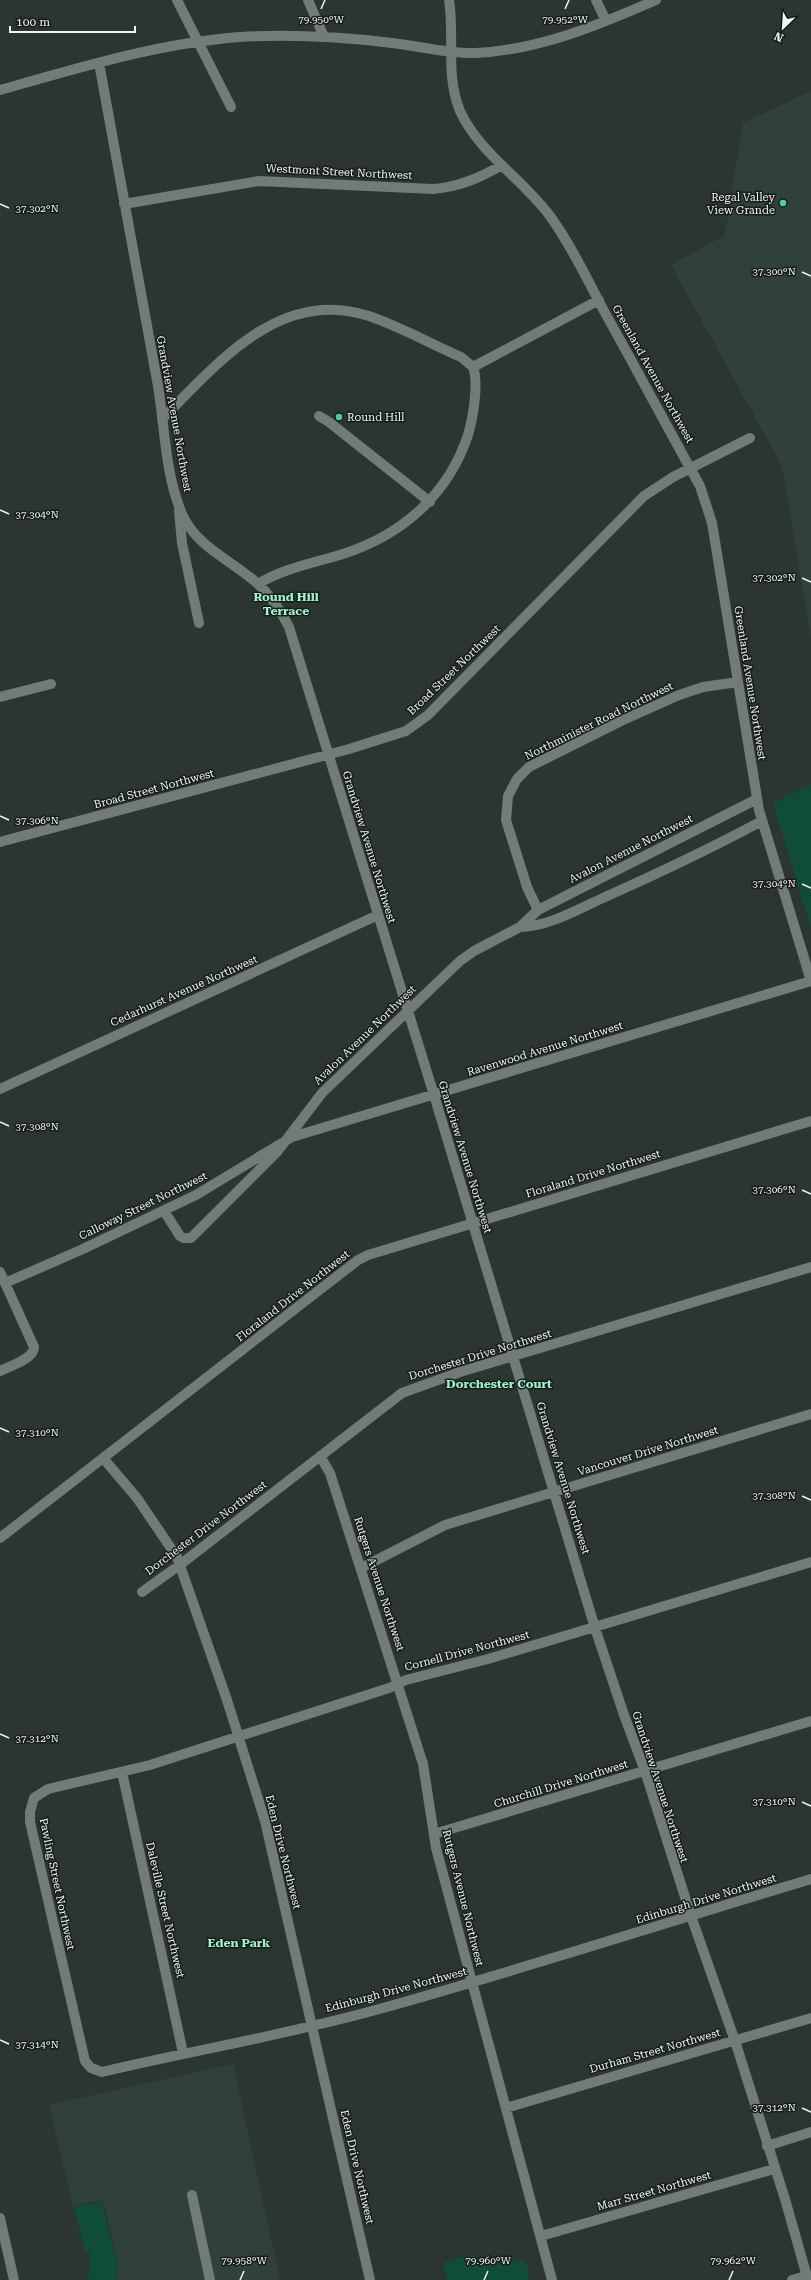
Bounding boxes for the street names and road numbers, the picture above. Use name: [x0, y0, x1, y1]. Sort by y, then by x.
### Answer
street label: Westmont Street Northwest: [265, 162, 413, 182]
street label: Greenland Avenue Northwest: [609, 303, 697, 445]
street label: Grandview Avenue Northwest: [154, 335, 194, 493]
street label: Greenland Avenue Northwest: [731, 605, 769, 761]
street label: Broad Street Northwest: [405, 622, 503, 718]
street label: Northminister Road Northwest: [523, 679, 675, 763]
street label: Broad Street Northwest: [92, 767, 216, 811]
street label: Grandview Avenue Northwest: [340, 769, 398, 925]
street label: Avalon Avenue Northwest: [567, 812, 695, 886]
street label: Cedarhurst Avenue Northwest: [108, 953, 260, 1029]
street label: Avalon Avenue Northwest: [311, 983, 419, 1087]
street label: Ravenwood Avenue Northwest: [465, 1019, 625, 1079]
street label: Grandview Avenue Northwest: [436, 1079, 494, 1235]
street label: Floraland Drive Northwest: [524, 1147, 662, 1201]
street label: Calloway Street Northwest: [77, 1169, 209, 1243]
street label: Floraland Drive Northwest: [234, 1248, 352, 1344]
street label: Dorchester Drive Northwest: [407, 1327, 553, 1383]
street label: Grandview Avenue Northwest: [534, 1400, 592, 1556]
street label: Vancouver Drive Northwest: [576, 1423, 720, 1479]
street label: Dorchester Drive Northwest: [143, 1478, 269, 1578]
street label: Rutgers Avenue Northwest: [351, 1515, 407, 1653]
street label: Cornell Drive Northwest: [403, 1628, 531, 1674]
street label: Grandview Avenue Northwest: [629, 1710, 691, 1864]
street label: Churchill Drive Northwest: [492, 1757, 630, 1811]
street label: Eden Drive Northwest: [263, 1794, 303, 1910]
street label: Pawling Street Northwest: [37, 1817, 77, 1951]
street label: Rutgers Avenue Northwest: [440, 1828, 486, 1968]
street label: Daleville Street Northwest: [143, 1841, 187, 1979]
street label: Edinburgh Drive Northwest: [634, 1871, 778, 1927]
street label: Edinburgh Drive Northwest: [324, 1965, 468, 2015]
street label: Durham Street Northwest: [588, 2026, 722, 2076]
street label: Eden Drive Northwest: [337, 2109, 377, 2225]
street label: Marr Street Northwest: [596, 2168, 712, 2214]

